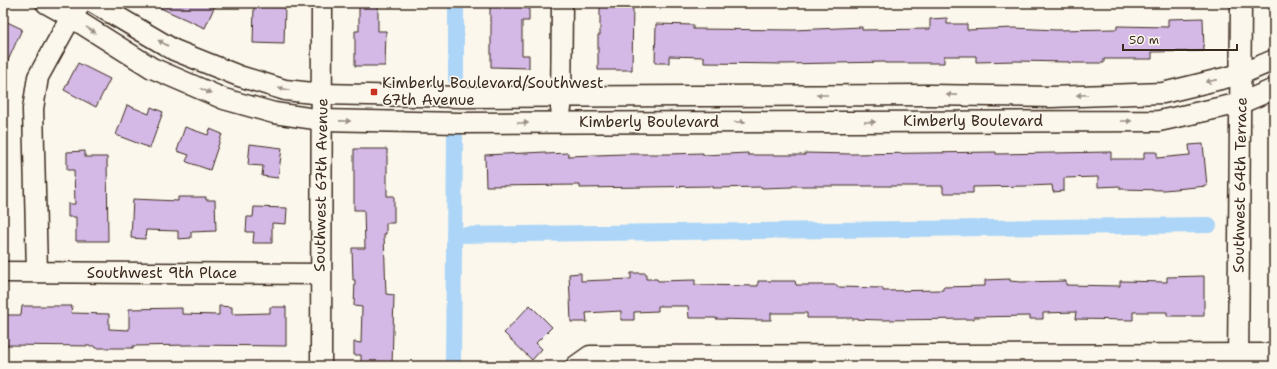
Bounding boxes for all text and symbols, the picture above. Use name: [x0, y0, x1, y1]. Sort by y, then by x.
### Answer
one-way arrow: [85, 26, 97, 33]
scale bar: [1123, 26, 1237, 52]
text: 50 m: [1129, 32, 1159, 48]
one-way arrow: [157, 40, 168, 47]
place label: Kimberly Boulevard/Southwest 67th Avenue: [382, 73, 604, 110]
one-way arrow: [1204, 78, 1216, 84]
one-way arrow: [278, 86, 290, 92]
marker: Kimberly Boulevard/Southwest 67th Avenue: [369, 87, 379, 97]
one-way arrow: [200, 88, 211, 94]
one-way arrow: [815, 92, 828, 98]
one-way arrow: [945, 92, 958, 98]
one-way arrow: [1076, 92, 1088, 99]
street label: Southwest 64th Terrace: [1228, 97, 1252, 273]
street label: Southwest 67th Avenue: [309, 98, 333, 272]
street label: Kimberly Boulevard: [903, 111, 1044, 131]
street label: Kimberly Boulevard: [579, 112, 720, 132]
one-way arrow: [339, 118, 352, 124]
one-way arrow: [1120, 118, 1133, 124]
one-way arrow: [734, 119, 747, 125]
one-way arrow: [864, 119, 877, 125]
one-way arrow: [517, 120, 530, 126]
street label: Southwest 9th Place: [87, 263, 237, 283]

